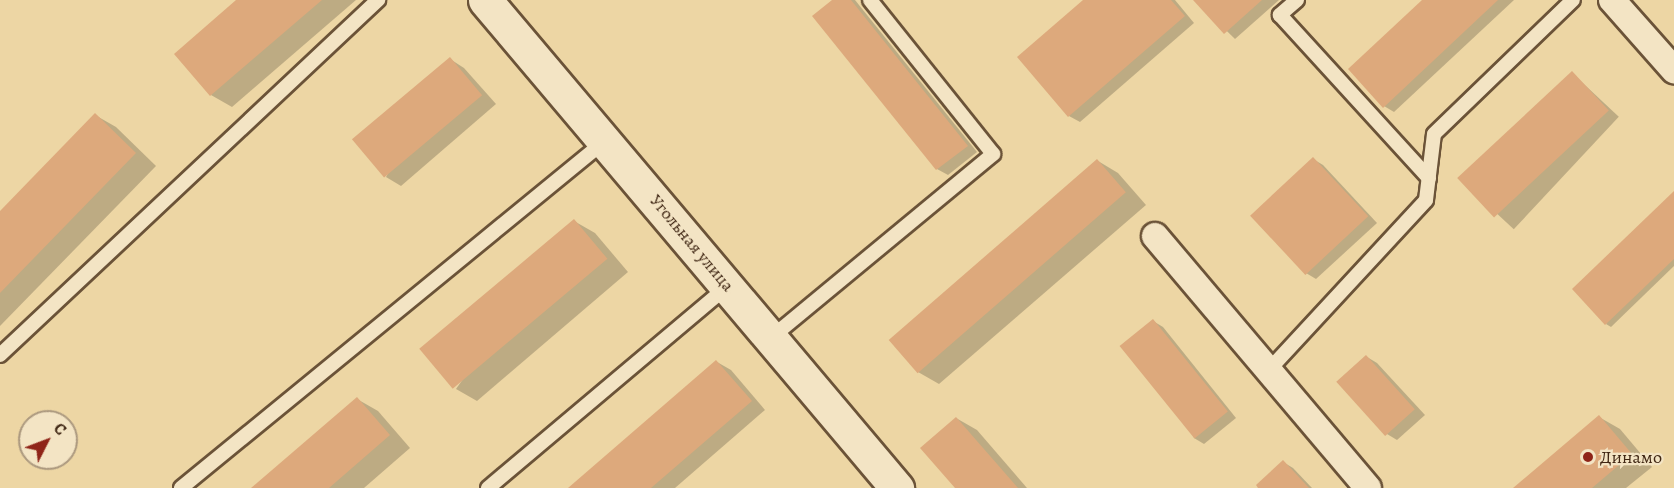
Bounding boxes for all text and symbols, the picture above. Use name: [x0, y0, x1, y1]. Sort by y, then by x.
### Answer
street label: Угольная улица: [645, 190, 739, 296]
north arrow: [18, 410, 78, 470]
text: С: [48, 418, 71, 440]
place label: Динамо: [1600, 446, 1662, 468]
marker: Динамо: [1581, 450, 1595, 464]

